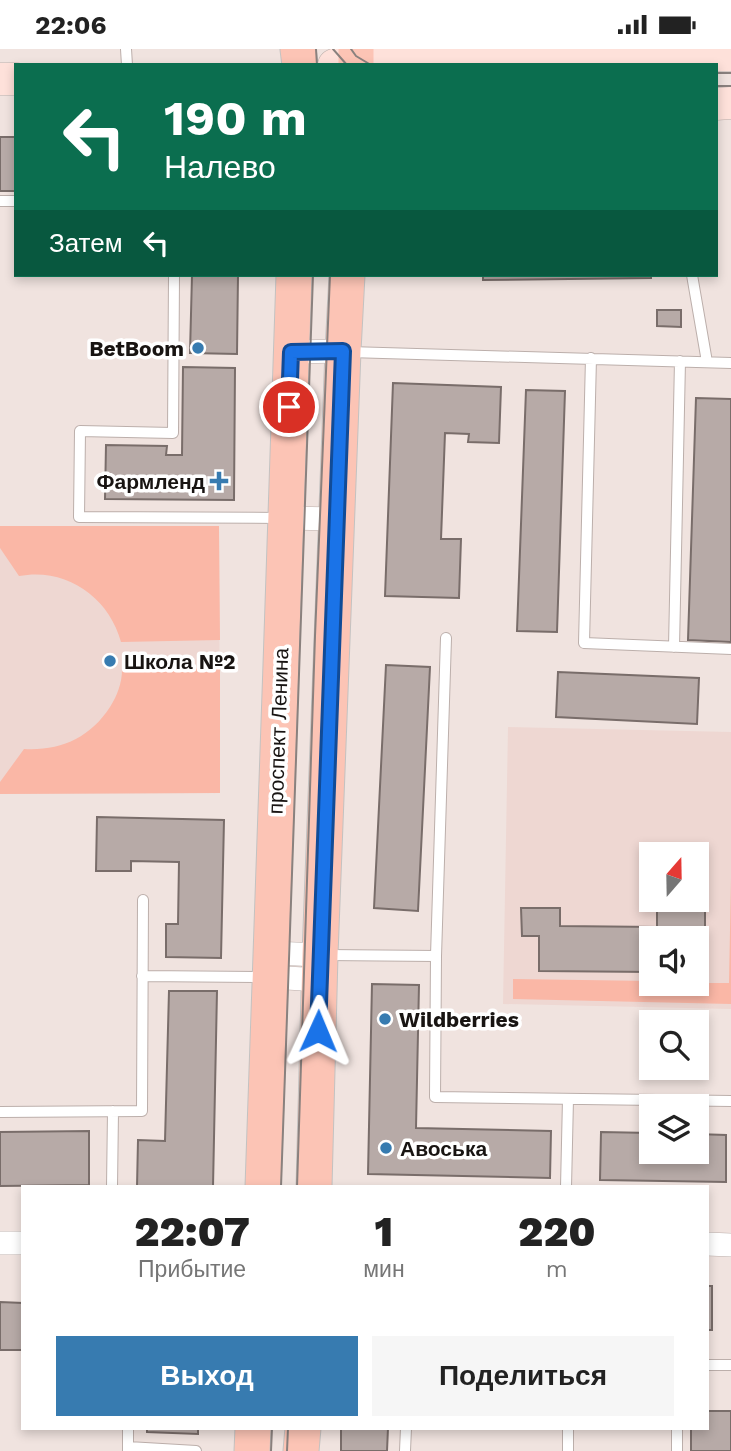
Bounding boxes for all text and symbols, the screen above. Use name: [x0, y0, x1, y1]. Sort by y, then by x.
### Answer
text: 22:06: [35, 10, 107, 40]
text: 190 m: [164, 89, 307, 147]
icon: left: [49, 91, 140, 182]
text: Налево: [164, 148, 276, 186]
icon: left: [137, 224, 175, 262]
text: Затем: [49, 228, 123, 258]
place label: BetBoom: [89, 336, 184, 361]
marker: BetBoom: [190, 340, 206, 356]
pin: [259, 377, 319, 437]
icon: arrive: [270, 388, 308, 426]
place label: Фармленд: [97, 469, 205, 494]
marker: Фармленд: [211, 473, 227, 489]
street label: проспект Ленина: [263, 647, 293, 815]
place label: Школа №2: [124, 649, 236, 674]
marker: Школа №2: [102, 653, 118, 669]
north arrow: [639, 842, 709, 912]
map controls: [639, 842, 709, 1164]
button: sound: [639, 926, 709, 996]
position arrow: [281, 994, 355, 1068]
place label: Wildberries: [399, 1007, 519, 1032]
button: search: [639, 1010, 709, 1080]
marker: Wildberries: [377, 1011, 393, 1027]
button: layers: [639, 1094, 709, 1164]
place label: Авоська: [400, 1136, 487, 1161]
marker: Авоська: [378, 1140, 394, 1156]
text: 22:07: [134, 1207, 250, 1256]
text: 1: [375, 1207, 393, 1256]
text: 220: [518, 1207, 596, 1256]
text: Прибытие: [138, 1256, 246, 1283]
text: мин: [363, 1256, 405, 1283]
text: m: [546, 1256, 568, 1283]
button: Выход: [56, 1336, 358, 1416]
button: Поделиться: [372, 1336, 674, 1416]

